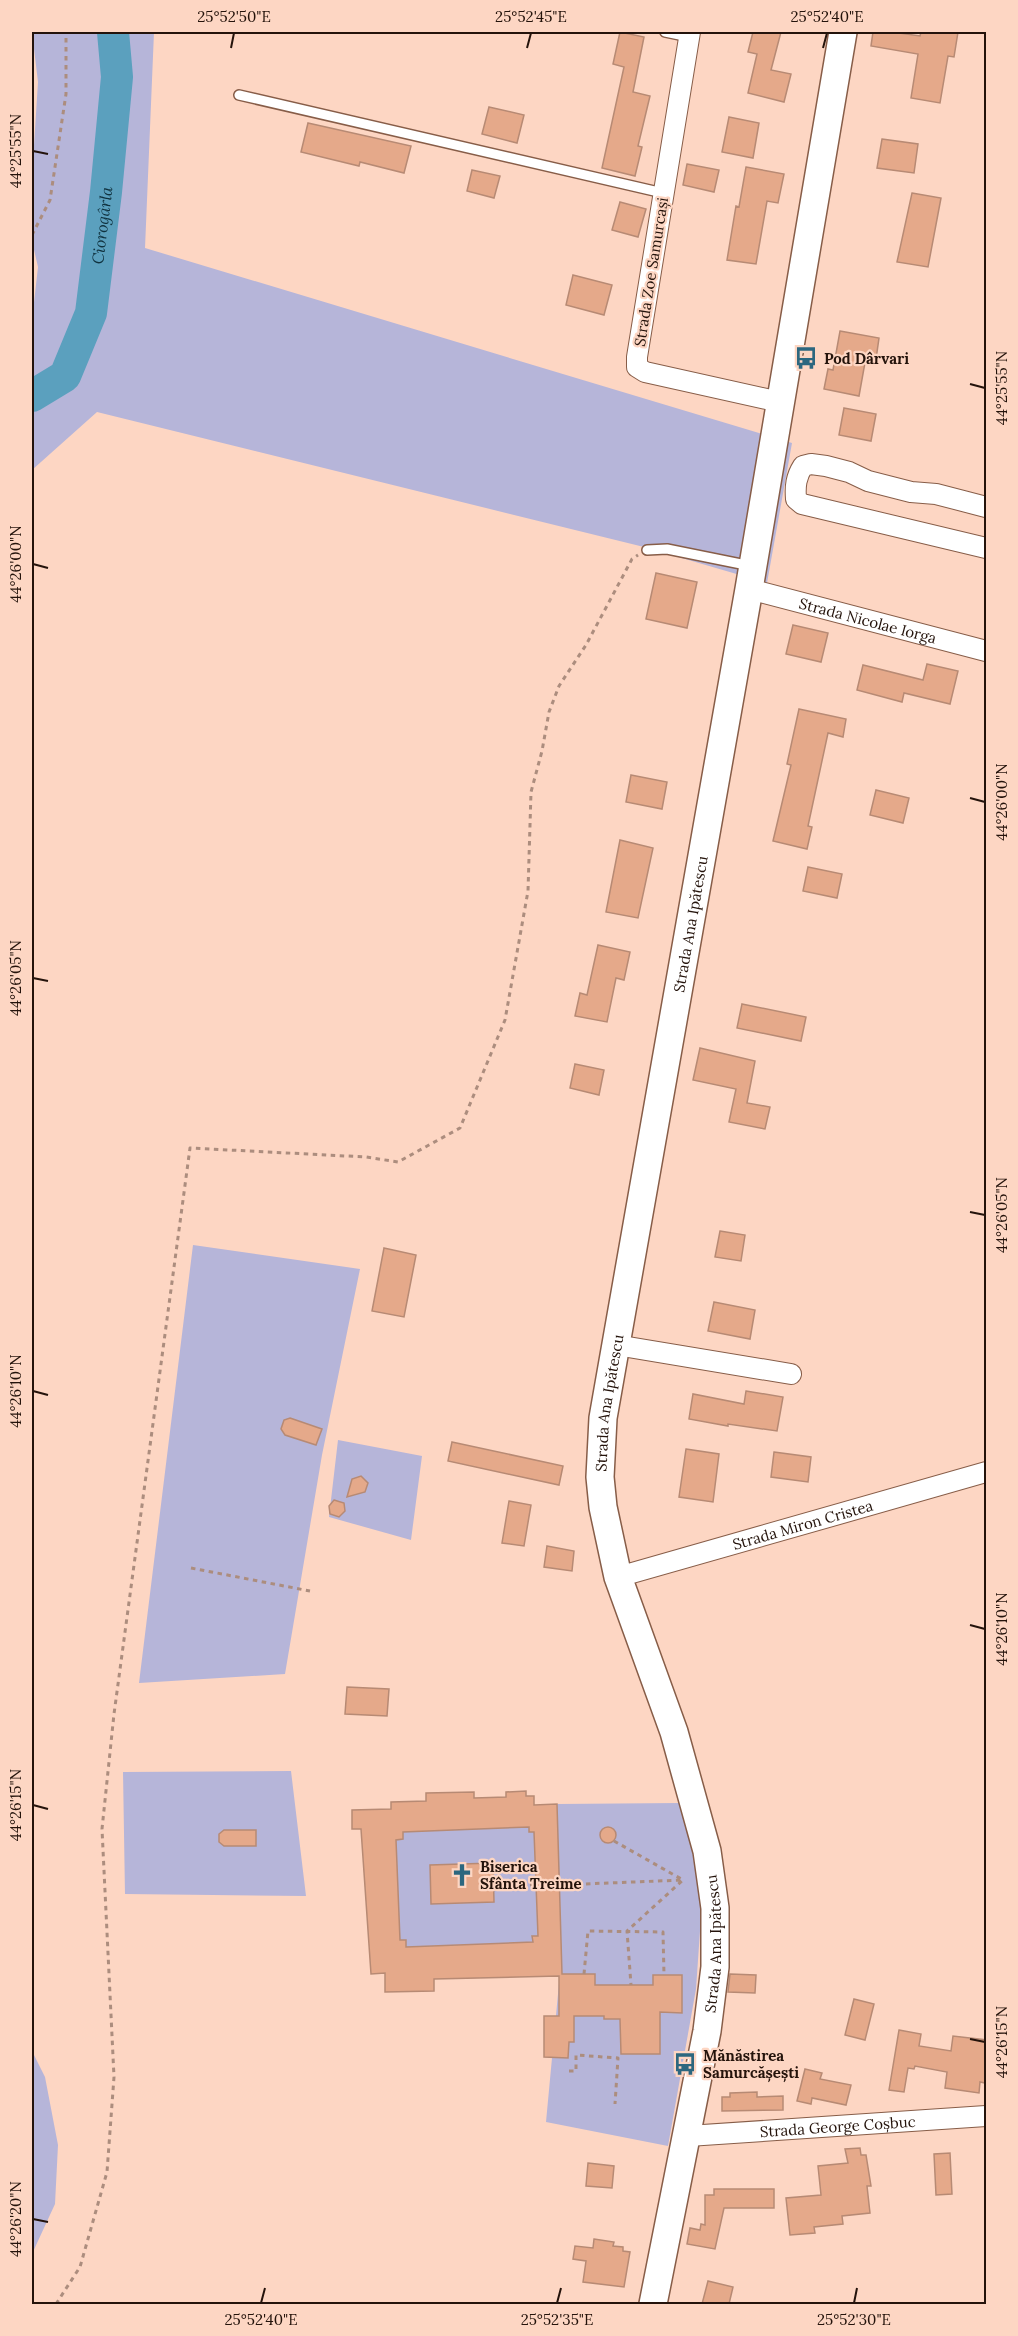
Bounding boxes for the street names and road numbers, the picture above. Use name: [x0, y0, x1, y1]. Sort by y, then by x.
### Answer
street label: Strada Zoe Samurcași: [630, 196, 672, 348]
street label: Strada Nicolae Iorga: [797, 593, 939, 647]
street label: Strada Ana Ipătescu: [669, 854, 711, 994]
street label: Strada Ana Ipătescu: [591, 1333, 627, 1472]
street label: Strada Miron Cristea: [730, 1495, 875, 1553]
street label: Strada Ana Ipătescu: [700, 1873, 725, 2014]
street label: Strada George Coșbuc: [759, 2111, 916, 2141]

